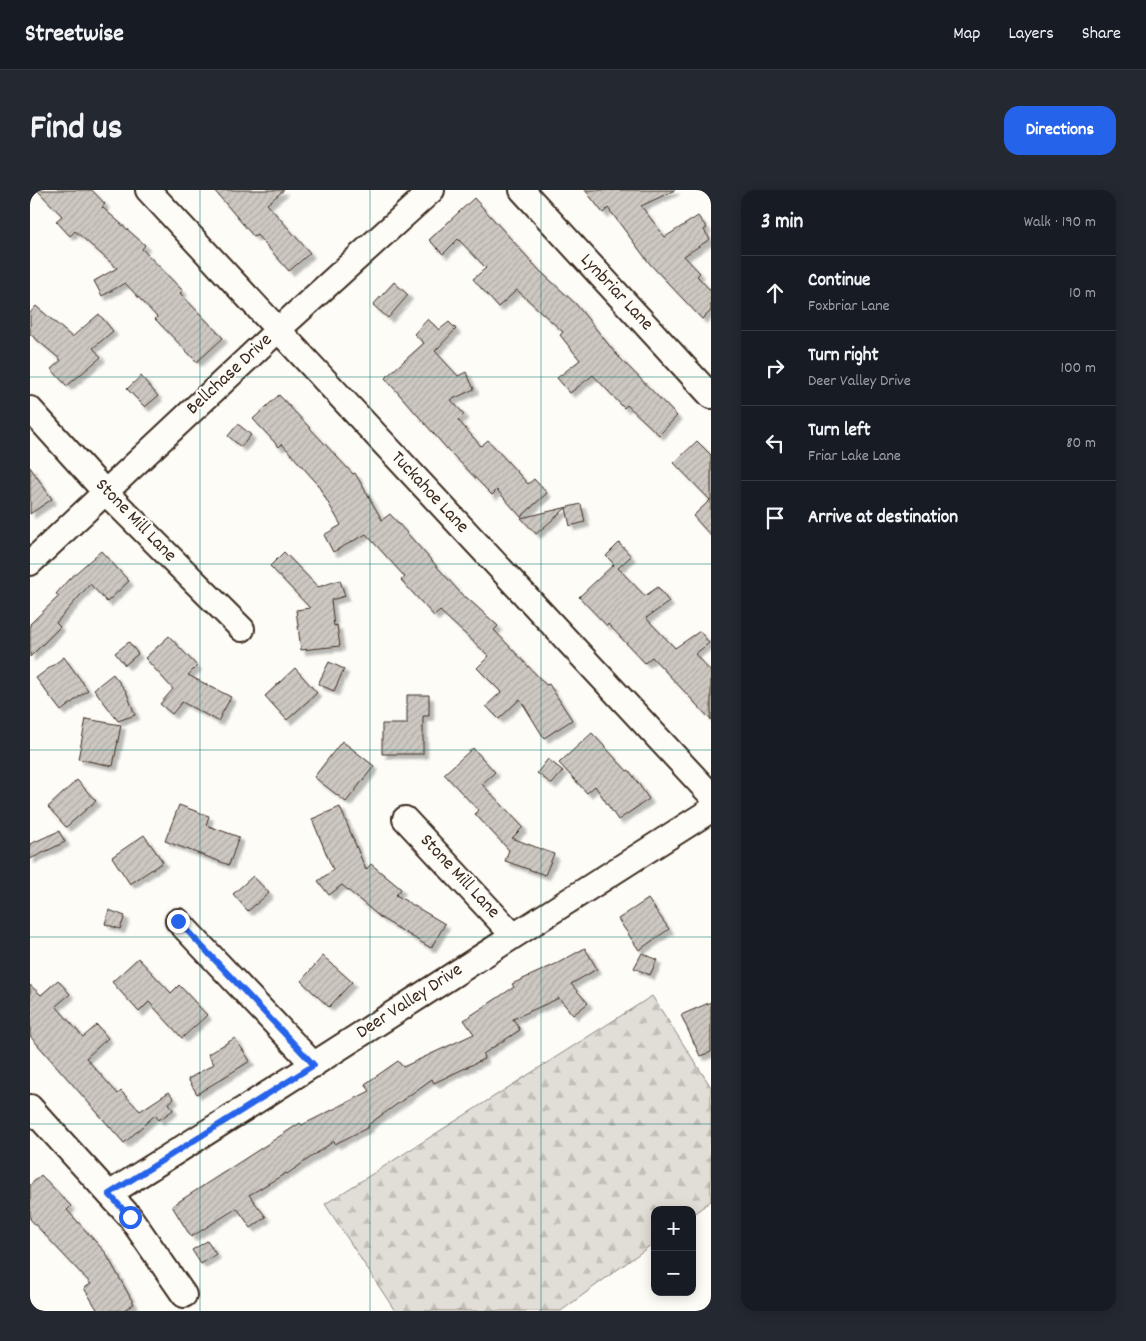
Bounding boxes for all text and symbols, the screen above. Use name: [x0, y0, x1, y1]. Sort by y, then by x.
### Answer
text: Streetwise: [25, 18, 124, 52]
text: Map: [953, 22, 980, 47]
text: Layers: [1008, 22, 1054, 47]
text: Share: [1082, 22, 1121, 47]
text: Find us: [30, 105, 122, 155]
button: Directions: [1004, 106, 1116, 155]
text: 3 min: [761, 208, 803, 238]
text: Walk · 190 m: [1024, 211, 1096, 234]
street label: Lynbriar Lane: [573, 248, 659, 338]
text: Continue: [808, 268, 870, 295]
icon: ahead: [761, 279, 789, 307]
text: 10 m: [1069, 282, 1096, 305]
text: Foxbriar Lane: [808, 295, 890, 318]
street label: Bellchase Drive: [181, 328, 279, 422]
text: Turn right: [808, 343, 879, 370]
icon: right: [761, 354, 789, 382]
text: 100 m: [1060, 357, 1096, 380]
text: Deer Valley Drive: [808, 370, 911, 393]
text: Turn left: [808, 418, 871, 445]
icon: left: [761, 429, 789, 457]
text: 80 m: [1066, 432, 1096, 455]
text: Friar Lake Lane: [808, 445, 901, 468]
street label: Tuckahoe Lane: [384, 446, 474, 540]
street label: Stone Mill Lane: [88, 473, 182, 569]
icon: arrive: [761, 504, 789, 532]
text: Arrive at destination: [808, 505, 958, 532]
street label: Stone Mill Lane: [413, 829, 505, 925]
route end: [167, 910, 190, 933]
street label: Deer Valley Drive: [351, 957, 469, 1047]
route start: [119, 1206, 142, 1229]
map controls: [651, 1206, 696, 1296]
button: +: [651, 1206, 696, 1251]
button: −: [651, 1251, 696, 1296]

